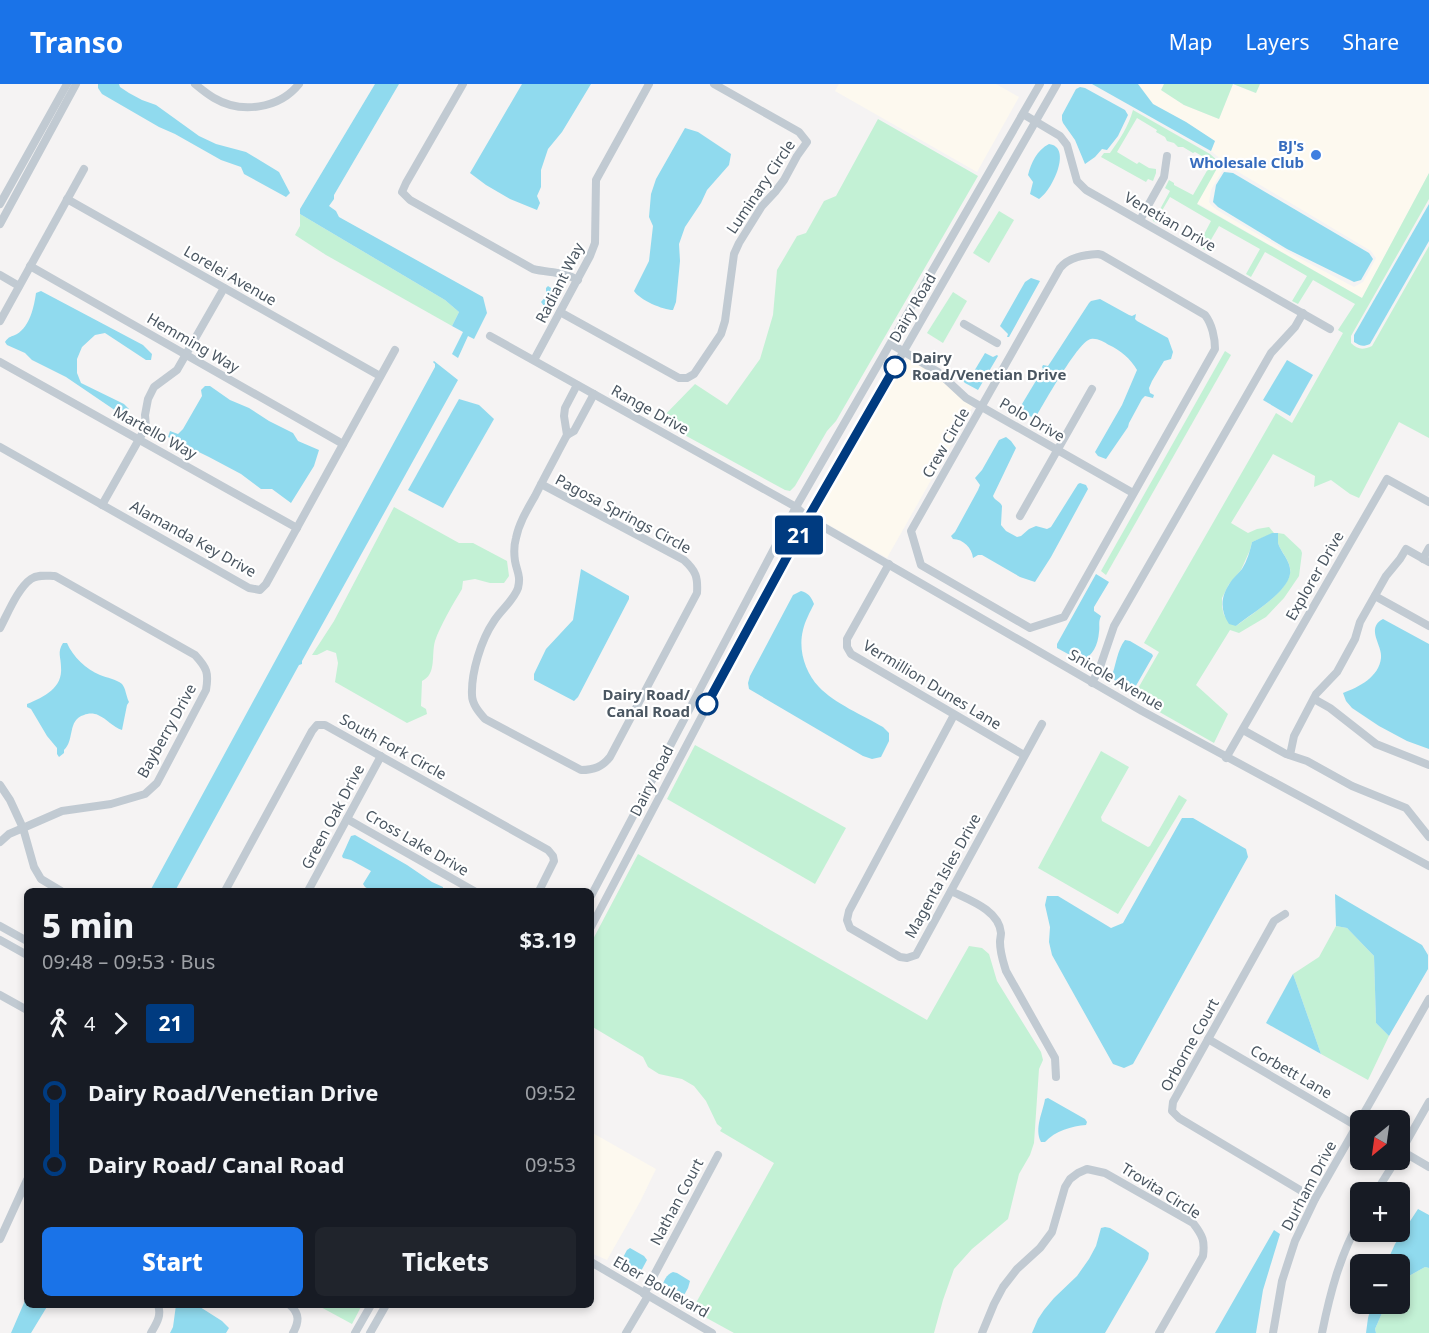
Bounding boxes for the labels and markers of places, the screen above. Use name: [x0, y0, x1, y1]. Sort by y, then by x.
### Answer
place label: BJ's Wholesale Club: [1190, 135, 1304, 172]
marker: BJ's Wholesale Club: [1309, 148, 1323, 162]
place label: Dairy Road/Venetian Drive: [912, 347, 1066, 384]
marker: Dairy Road/Venetian Drive: [884, 356, 906, 378]
place label: Dairy Road/ Canal Road: [602, 684, 691, 721]
marker: Dairy Road/ Canal Road: [696, 693, 718, 715]

